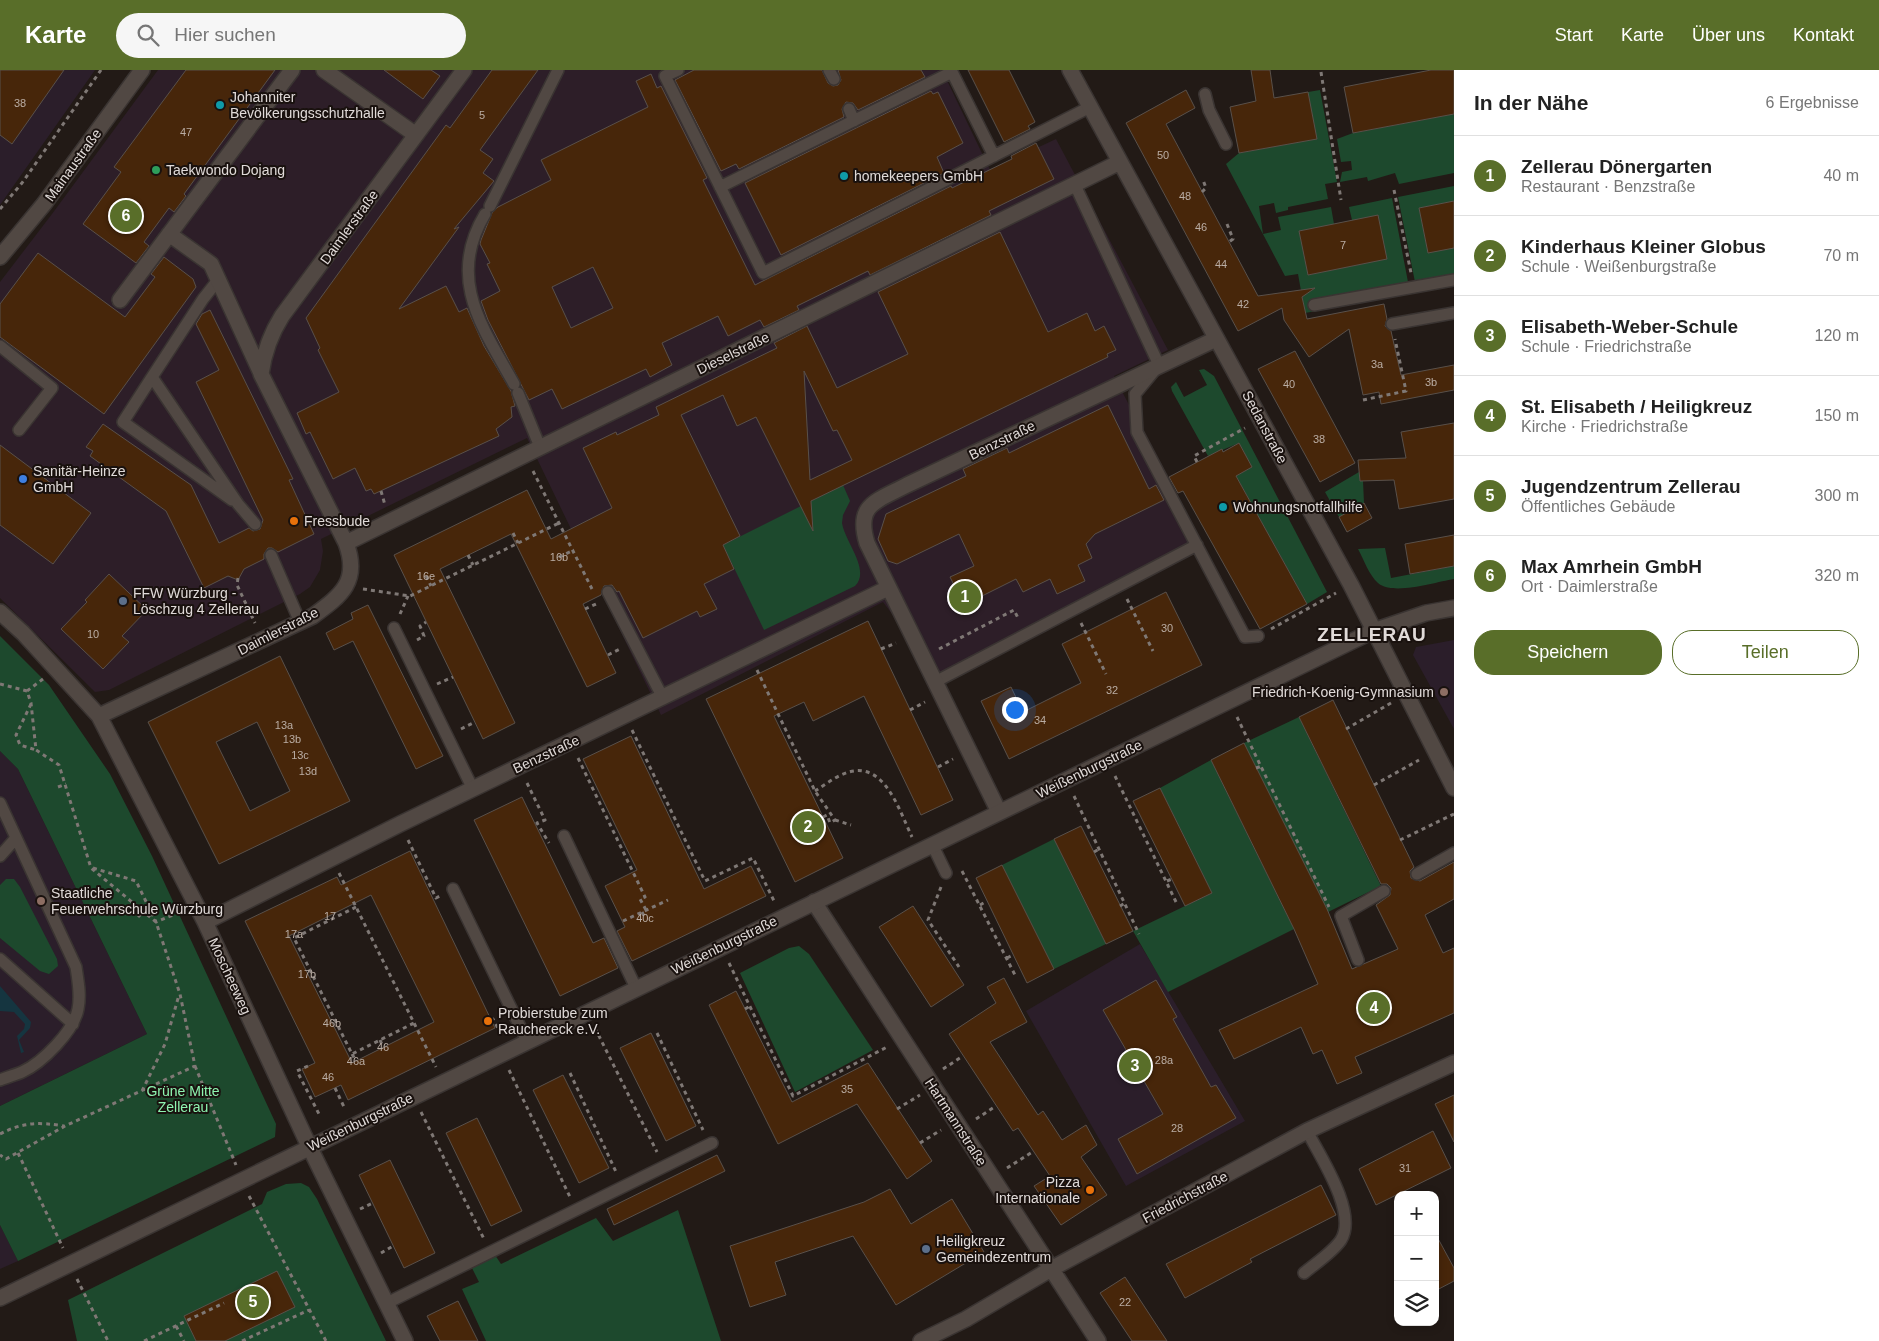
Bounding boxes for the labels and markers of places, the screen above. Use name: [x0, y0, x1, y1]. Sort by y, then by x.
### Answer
place label: Johanniter Bevölkerungsschutzhalle: [230, 89, 385, 121]
marker: Johanniter Bevölkerungsschutzhalle: [214, 99, 226, 111]
place label: Taekwondo Dojang: [166, 162, 285, 178]
marker: Taekwondo Dojang: [150, 164, 162, 176]
place label: homekeepers GmbH: [854, 168, 983, 184]
marker: homekeepers GmbH: [838, 170, 850, 182]
pin: 6: [110, 197, 142, 235]
place label: Sanitär-Heinze GmbH: [33, 463, 126, 495]
marker: Sanitär-Heinze GmbH: [17, 473, 29, 485]
place label: Wohnungsnotfallhilfe: [1233, 499, 1363, 515]
marker: Wohnungsnotfallhilfe: [1217, 501, 1229, 513]
place label: Fressbude: [304, 513, 370, 529]
marker: Fressbude: [288, 515, 300, 527]
pin: 1: [949, 578, 981, 616]
place label: FFW Würzburg - Löschzug 4 Zellerau: [133, 585, 259, 617]
marker: FFW Würzburg - Löschzug 4 Zellerau: [117, 595, 129, 607]
place label: Friedrich-Koenig-Gymnasium: [1252, 684, 1434, 700]
marker: Friedrich-Koenig-Gymnasium: [1438, 686, 1450, 698]
pin: 2: [792, 808, 824, 846]
place label: Staatliche Feuerwehrschule Würzburg: [51, 885, 223, 917]
marker: Staatliche Feuerwehrschule Würzburg: [35, 895, 47, 907]
pin: 4: [1358, 989, 1390, 1027]
place label: Probierstube zum Rauchereck e.V.: [498, 1005, 608, 1037]
marker: Probierstube zum Rauchereck e.V.: [482, 1015, 494, 1027]
pin: 3: [1119, 1047, 1151, 1085]
place label: Pizza Internationale: [995, 1174, 1080, 1206]
marker: Pizza Internationale: [1084, 1184, 1096, 1196]
place label: Heiligkreuz Gemeindezentrum: [936, 1233, 1051, 1265]
marker: Heiligkreuz Gemeindezentrum: [920, 1243, 932, 1255]
pin: 5: [237, 1283, 269, 1321]

